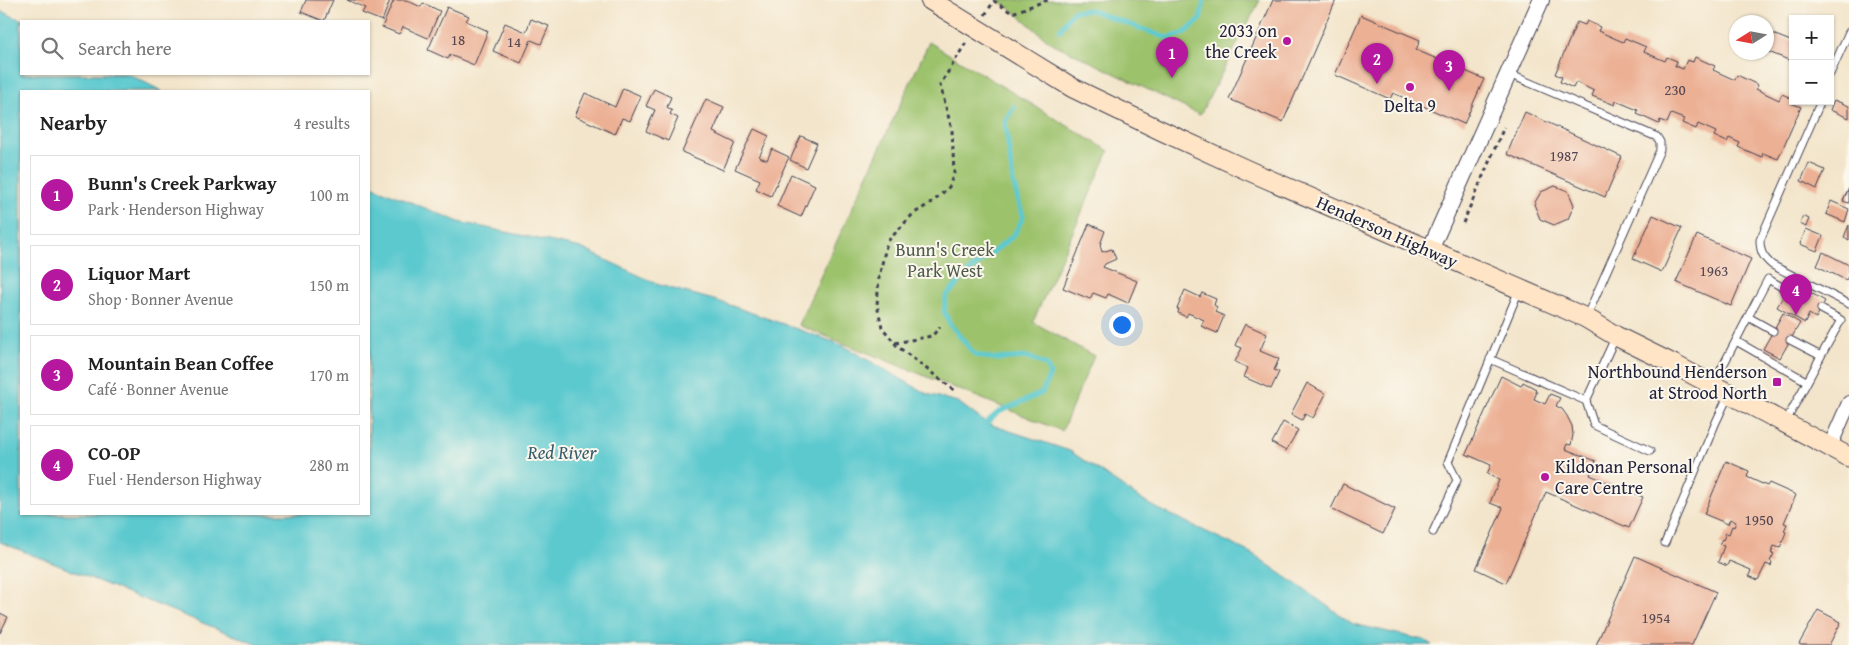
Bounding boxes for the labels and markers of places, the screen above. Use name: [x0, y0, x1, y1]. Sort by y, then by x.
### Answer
place label: 2033 on the Creek: [1205, 17, 1278, 65]
marker: 2033 on the Creek: [1281, 35, 1293, 47]
pin: 1: [1156, 37, 1188, 78]
pin: 2: [1361, 43, 1393, 84]
pin: 3: [1433, 50, 1465, 91]
marker: Delta 9: [1404, 81, 1416, 93]
place label: Delta 9: [1384, 92, 1436, 119]
pin: 4: [1780, 274, 1812, 315]
place label: Northbound Henderson at Strood North: [1588, 358, 1767, 406]
marker: Northbound Henderson at Strood North: [1771, 376, 1783, 388]
place label: Kildonan Personal Care Centre: [1555, 453, 1693, 501]
marker: Kildonan Personal Care Centre: [1539, 471, 1551, 483]

